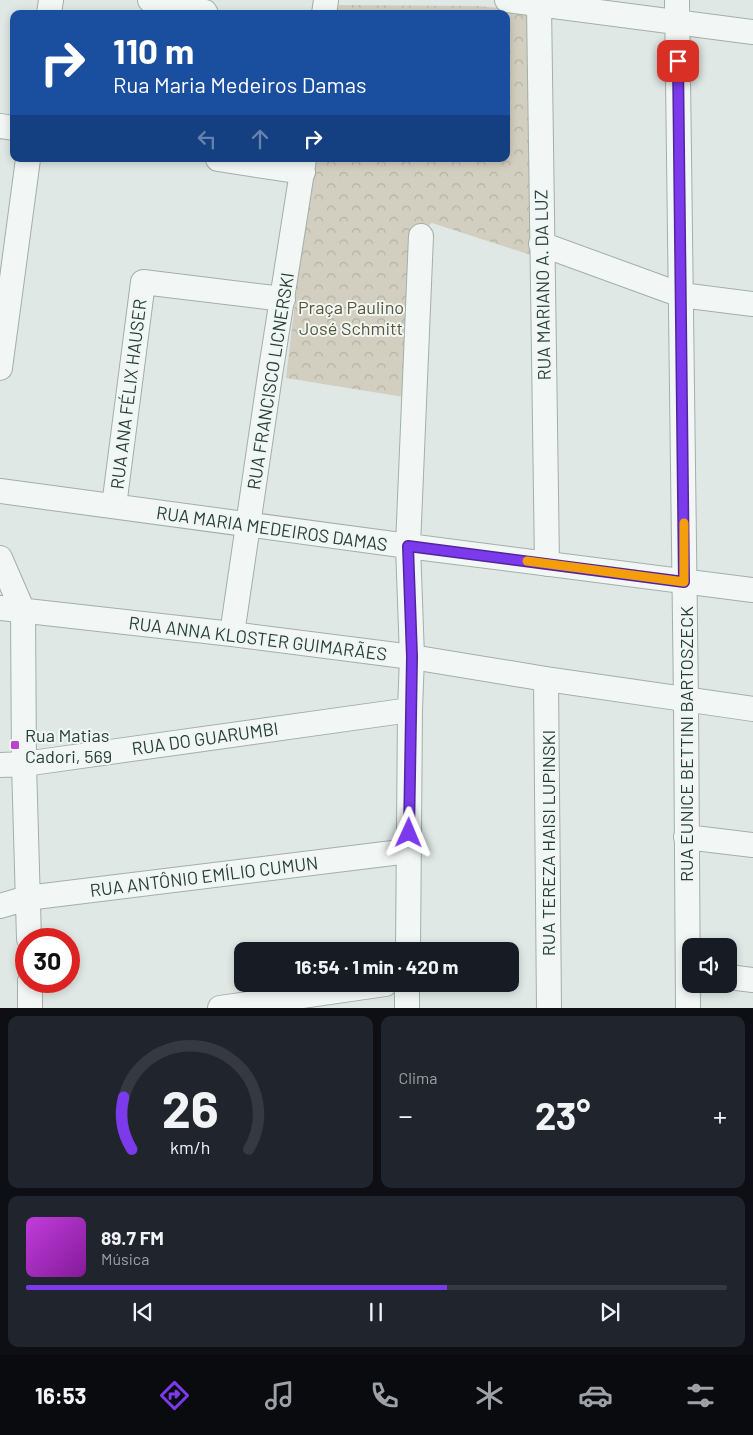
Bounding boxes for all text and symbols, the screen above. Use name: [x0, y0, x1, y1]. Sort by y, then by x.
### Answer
text: 110 m: [113, 29, 194, 71]
icon: right: [30, 30, 95, 95]
pin: [657, 40, 699, 82]
icon: arrive: [664, 47, 692, 75]
text: Rua Maria Medeiros Damas: [113, 71, 367, 97]
icon: left: [193, 125, 221, 153]
icon: ahead: [246, 125, 274, 153]
icon: right: [299, 125, 327, 153]
street label: RUA MARIANO A. DA LUZ: [529, 189, 555, 381]
street label: RUA FRANCISCO LICNERSKI: [242, 271, 298, 491]
park label: Praça Paulino José Schmitt: [298, 296, 404, 339]
street label: RUA ANA FÉLIX HAUSER: [105, 298, 151, 490]
street label: RUA MARIA MEDEIROS DAMAS: [155, 501, 389, 555]
street label: RUA EUNICE BETTINI BARTOSZECK: [675, 606, 697, 882]
street label: RUA ANNA KLOSTER GUIMARÃES: [128, 611, 388, 665]
street label: RUA DO GUARUMBI: [130, 717, 280, 759]
place label: Rua Matias Cadori, 569: [25, 724, 112, 767]
street label: RUA TEREZA HAISI LUPINSKI: [537, 730, 559, 956]
marker: Rua Matias Cadori, 569: [9, 739, 21, 751]
position arrow: [382, 806, 434, 858]
street label: RUA ANTÔNIO EMÍLIO CUMUN: [89, 851, 319, 901]
speed limit sign: 30: [15, 928, 80, 993]
map controls: [682, 938, 737, 993]
button: sound: [682, 938, 737, 993]
text: 16:54 · 1 min · 420 m: [295, 955, 458, 978]
text: Clima: [399, 1068, 437, 1087]
text: 26: [162, 1076, 219, 1138]
text: 23°: [535, 1092, 591, 1138]
text: −: [399, 1098, 413, 1132]
text: +: [713, 1098, 727, 1132]
text: km/h: [170, 1136, 210, 1158]
text: 89.7 FM: [101, 1226, 164, 1249]
text: Música: [101, 1249, 149, 1268]
icon: previous: [129, 1298, 157, 1326]
icon: pause: [362, 1298, 390, 1326]
icon: next: [596, 1298, 624, 1326]
icon: directions: [157, 1378, 192, 1413]
icon: music: [262, 1378, 297, 1413]
icon: phone: [367, 1378, 402, 1413]
icon: climate: [472, 1378, 507, 1413]
icon: car: [578, 1378, 613, 1413]
icon: filters: [683, 1378, 718, 1413]
text: 16:53: [35, 1382, 86, 1408]

